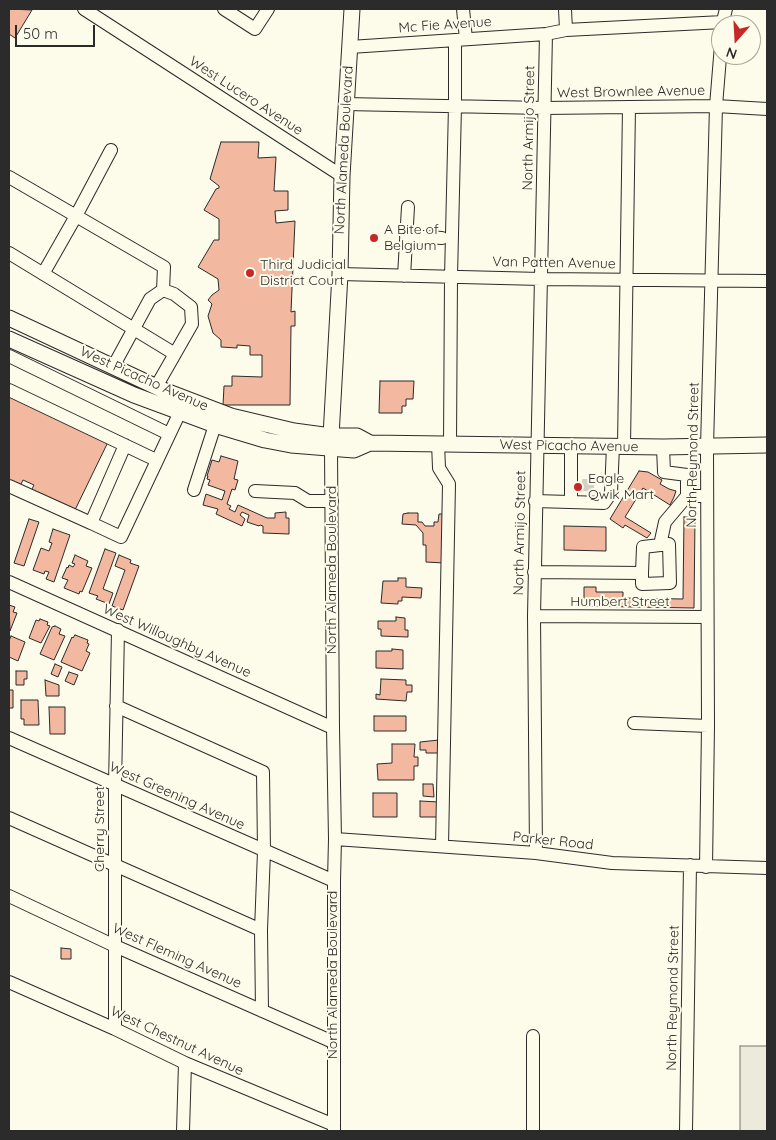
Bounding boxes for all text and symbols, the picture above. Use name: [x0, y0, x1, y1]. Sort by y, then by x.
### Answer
street label: Mc Fie Avenue: [398, 13, 492, 37]
scale bar: [18, 15, 98, 47]
north arrow: [711, 15, 761, 65]
text: 50 m: [23, 24, 58, 43]
text: N: [724, 43, 739, 63]
street label: West Lucero Avenue: [186, 53, 306, 139]
street label: North Alameda Boulevard: [331, 65, 357, 235]
street label: North Armijo Street: [520, 65, 538, 191]
street label: West Brownlee Avenue: [557, 82, 705, 102]
place label: A Bite of Belgium: [384, 222, 439, 254]
marker: A Bite of Belgium: [368, 232, 380, 244]
street label: Van Patten Avenue: [492, 254, 616, 272]
place label: Third Judicial District Court: [260, 257, 346, 290]
marker: Third Judicial District Court: [244, 267, 256, 279]
street label: West Picacho Avenue: [77, 343, 211, 415]
street label: North Reymond Street: [683, 382, 703, 528]
street label: West Picacho Avenue: [499, 436, 639, 456]
street label: North Armijo Street: [511, 470, 529, 596]
place label: Eagle Qwik Mart: [588, 471, 654, 504]
marker: Eagle Qwik Mart: [572, 481, 584, 493]
street label: North Alameda Boulevard: [324, 486, 340, 654]
street label: Humbert Street: [570, 594, 670, 610]
street label: West Willoughby Avenue: [100, 601, 254, 681]
street label: West Greening Avenue: [107, 759, 247, 833]
street label: Cherry Street: [92, 786, 108, 872]
street label: Parker Road: [512, 828, 594, 854]
street label: North Alameda Boulevard: [325, 891, 341, 1059]
street label: West Fleming Avenue: [110, 920, 244, 992]
street label: North Reymond Street: [663, 925, 683, 1071]
street label: West Chestnut Avenue: [108, 1003, 246, 1079]

